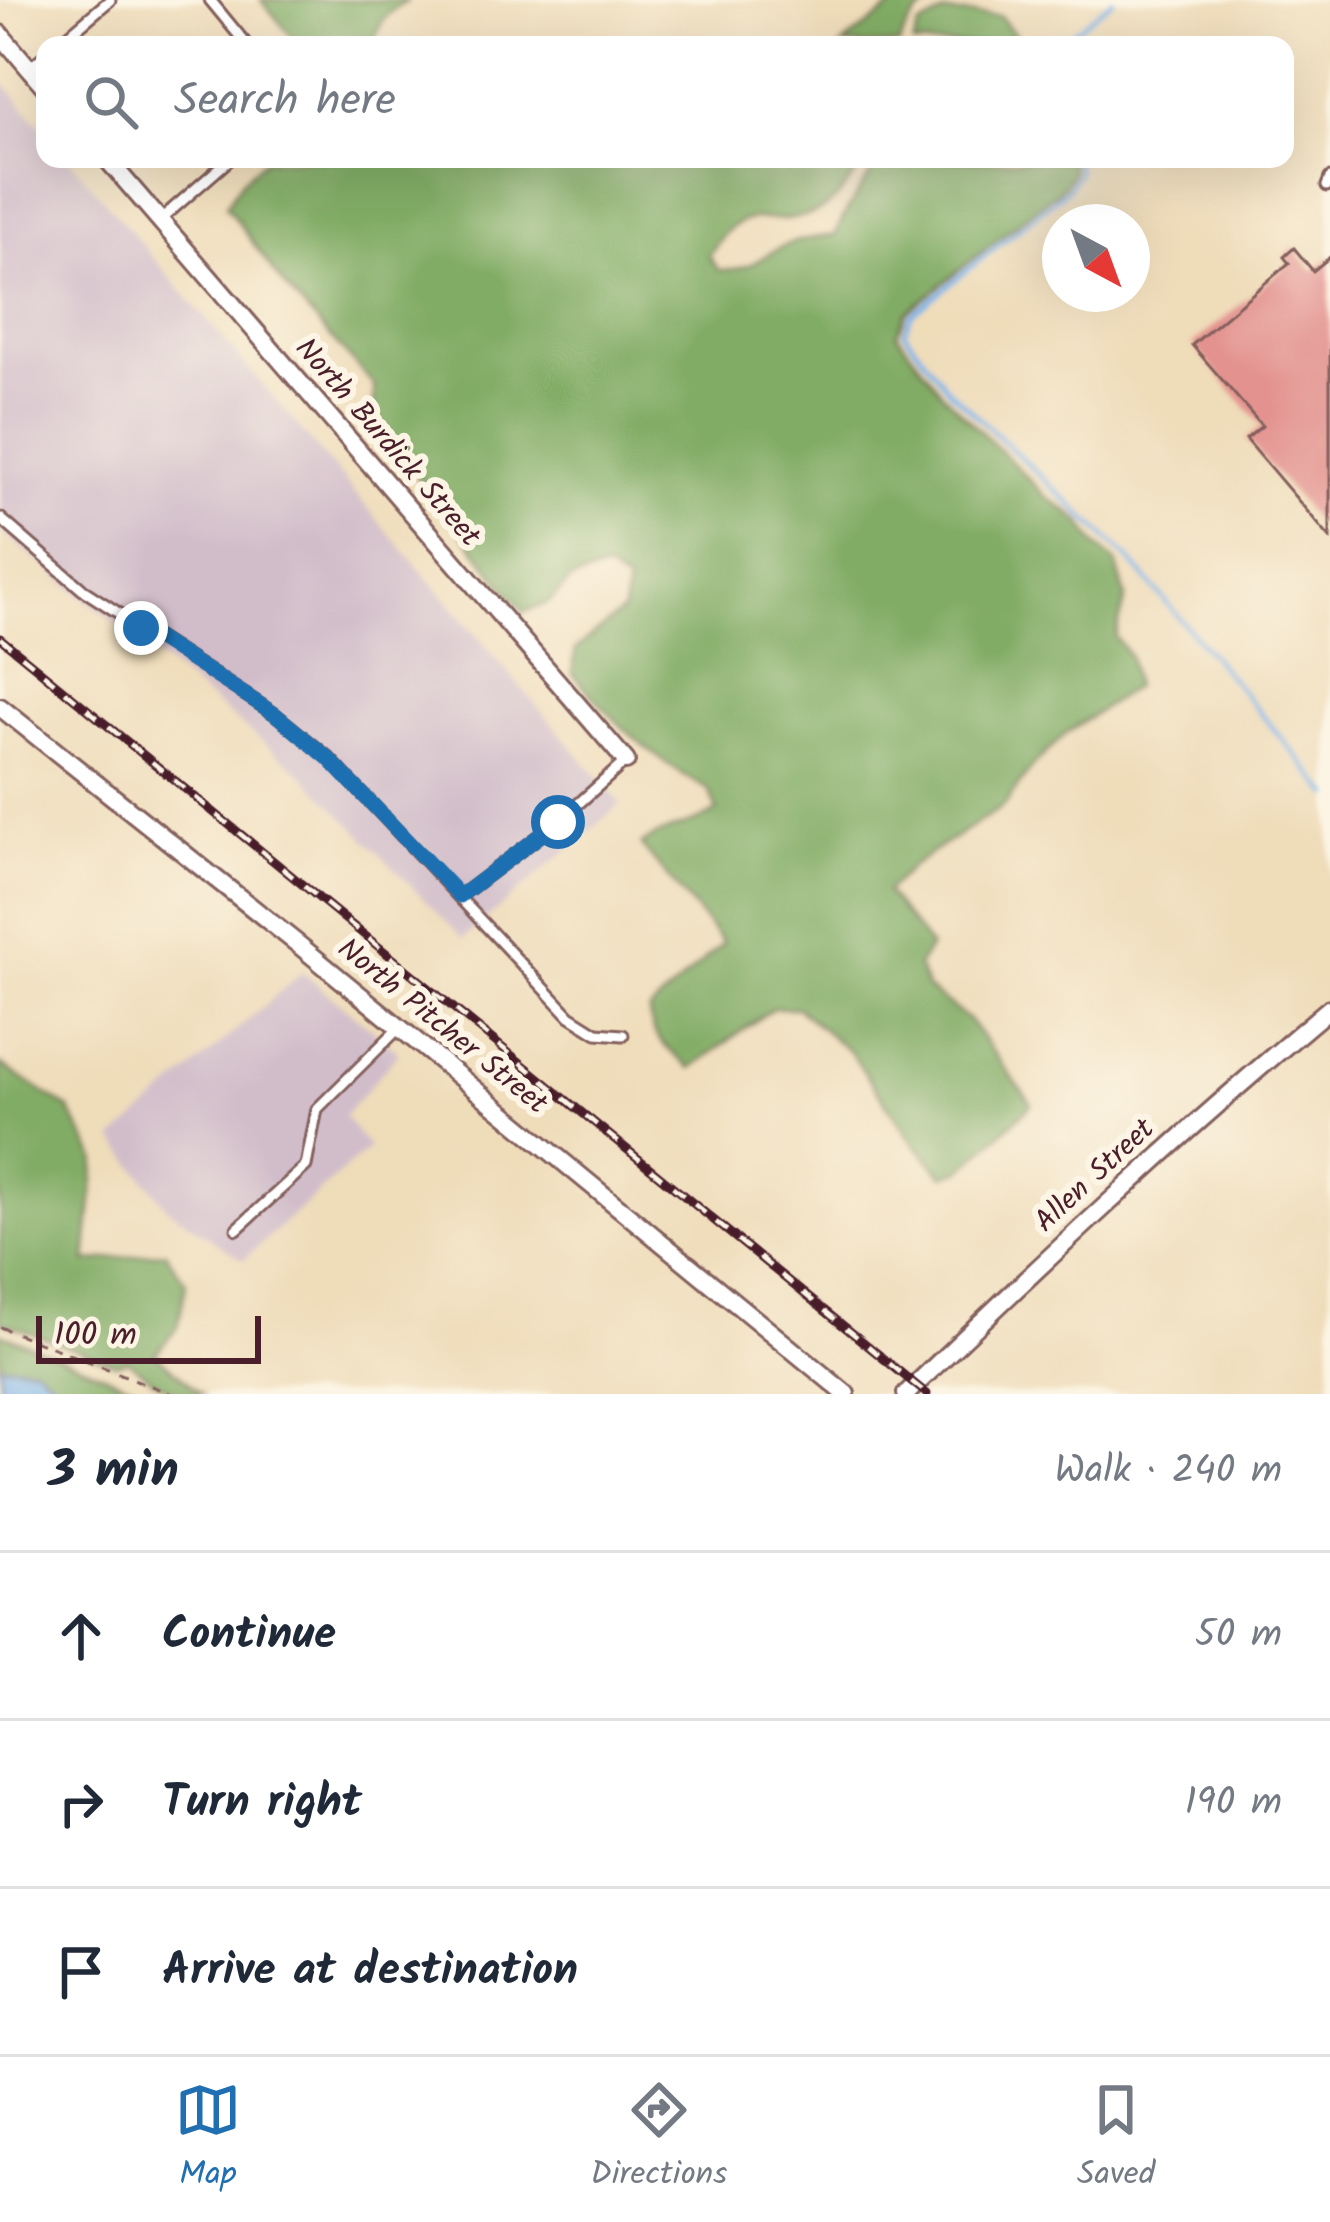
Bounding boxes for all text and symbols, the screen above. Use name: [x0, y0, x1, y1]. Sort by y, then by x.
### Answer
search box: [36, 36, 1294, 168]
text: Search here: [174, 66, 396, 138]
icon: search: [78, 69, 144, 135]
north arrow: [1042, 204, 1150, 312]
street label: North Burdick Street: [282, 327, 492, 559]
route end: [114, 601, 168, 655]
route start: [531, 795, 585, 849]
street label: North Pitcher Street: [326, 927, 558, 1128]
street label: Allen Street: [1024, 1107, 1167, 1245]
scale bar: [36, 1310, 261, 1363]
text: 100 m: [54, 1310, 137, 1363]
text: 3 min: [48, 1432, 179, 1513]
text: Walk · 240 m: [1055, 1441, 1282, 1503]
text: Continue: [162, 1600, 336, 1672]
icon: ahead: [48, 1603, 114, 1669]
text: 50 m: [1195, 1605, 1282, 1667]
text: Turn right: [162, 1768, 362, 1840]
icon: right: [48, 1771, 114, 1837]
text: 190 m: [1185, 1773, 1282, 1835]
text: Arrive at destination: [162, 1936, 578, 2008]
icon: arrive: [48, 1939, 114, 2005]
tab: Map: [175, 2077, 241, 2202]
tab: Directions: [590, 2077, 727, 2202]
tab: Saved: [1077, 2077, 1155, 2202]

